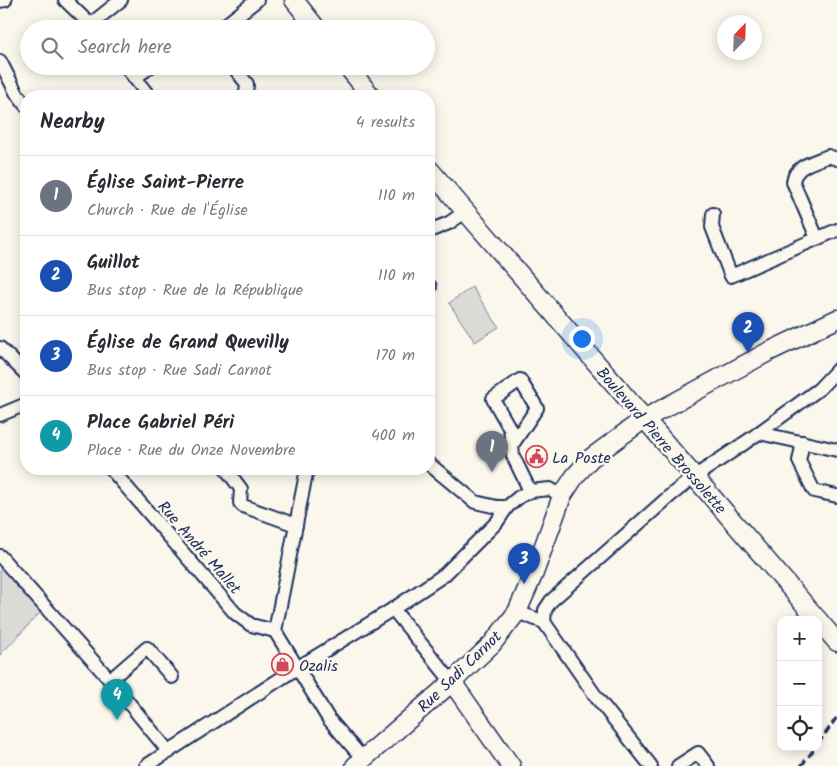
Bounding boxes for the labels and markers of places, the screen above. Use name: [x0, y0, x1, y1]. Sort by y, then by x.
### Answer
pin: 2: [732, 312, 764, 353]
pin: 1: [476, 431, 508, 472]
public building icon: La Poste: [524, 445, 548, 469]
place label: La Poste: [552, 446, 611, 471]
pin: 3: [508, 543, 540, 584]
shop icon: Ozalis: [271, 653, 295, 677]
place label: Ozalis: [299, 654, 338, 679]
pin: 4: [101, 679, 133, 720]

